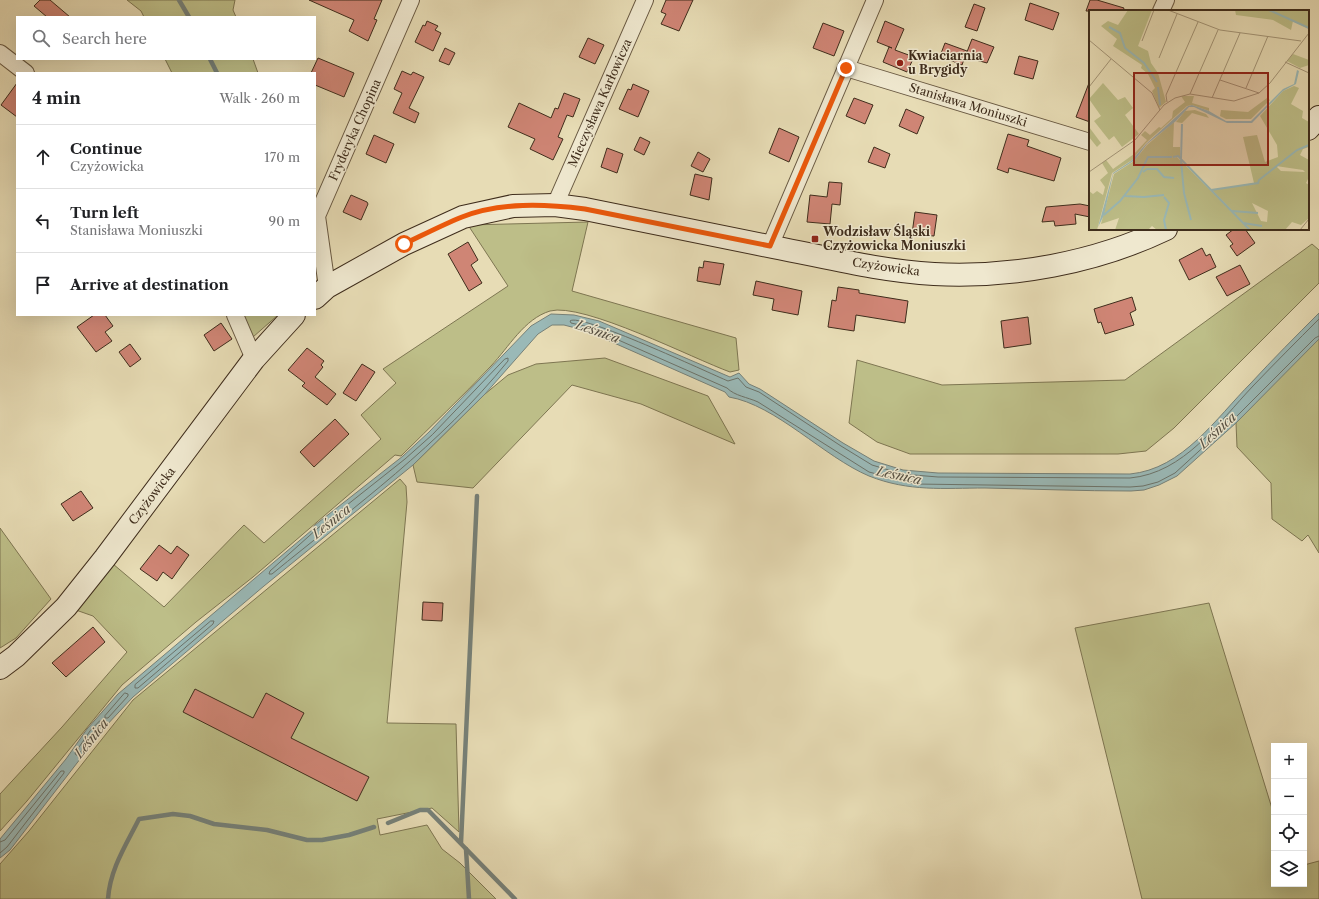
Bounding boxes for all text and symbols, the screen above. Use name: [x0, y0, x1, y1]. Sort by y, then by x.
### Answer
inset map: [1089, 10, 1309, 230]
search box: [16, 16, 316, 60]
icon: search: [30, 27, 52, 49]
text: Search here: [62, 29, 147, 48]
street label: Mieczysława Karłowicza: [564, 36, 635, 169]
place label: Kwiaciarnia u Brygidy: [908, 48, 983, 77]
marker: Kwiaciarnia u Brygidy: [895, 58, 905, 68]
route end: [837, 59, 855, 77]
street label: Fryderyka Chopina: [325, 76, 384, 183]
street label: Stanisława Moniuszki: [907, 79, 1029, 130]
text: 4 min: [32, 88, 81, 108]
text: Walk · 260 m: [219, 90, 300, 106]
text: Continue: [70, 139, 142, 158]
icon: ahead: [32, 146, 54, 168]
text: 170 m: [264, 149, 300, 165]
text: Czyżowicka: [70, 158, 144, 174]
text: Turn left: [70, 203, 139, 222]
icon: left: [32, 210, 54, 232]
text: 90 m: [269, 213, 300, 229]
text: Stanisława Moniuszki: [70, 222, 203, 238]
place label: Wodzisław Śląski Czyżowicka Moniuszki: [822, 223, 967, 253]
marker: Wodzisław Śląski Czyżowicka Moniuszki: [810, 234, 820, 244]
route start: [395, 235, 413, 253]
street label: Czyżowicka: [851, 254, 922, 279]
icon: arrive: [32, 274, 54, 296]
text: Arrive at destination: [70, 275, 229, 294]
water label: Leśnica: [573, 316, 622, 346]
water label: Leśnica: [1194, 408, 1239, 452]
water label: Leśnica: [874, 462, 923, 488]
street label: Czyżowicka: [125, 463, 179, 527]
water label: Leśnica: [307, 500, 354, 542]
water label: Leśnica: [70, 715, 112, 762]
map controls: [1271, 743, 1307, 887]
button: +: [1271, 743, 1307, 779]
button: −: [1271, 779, 1307, 815]
button: locate: [1271, 815, 1307, 851]
button: layers: [1271, 851, 1307, 887]

